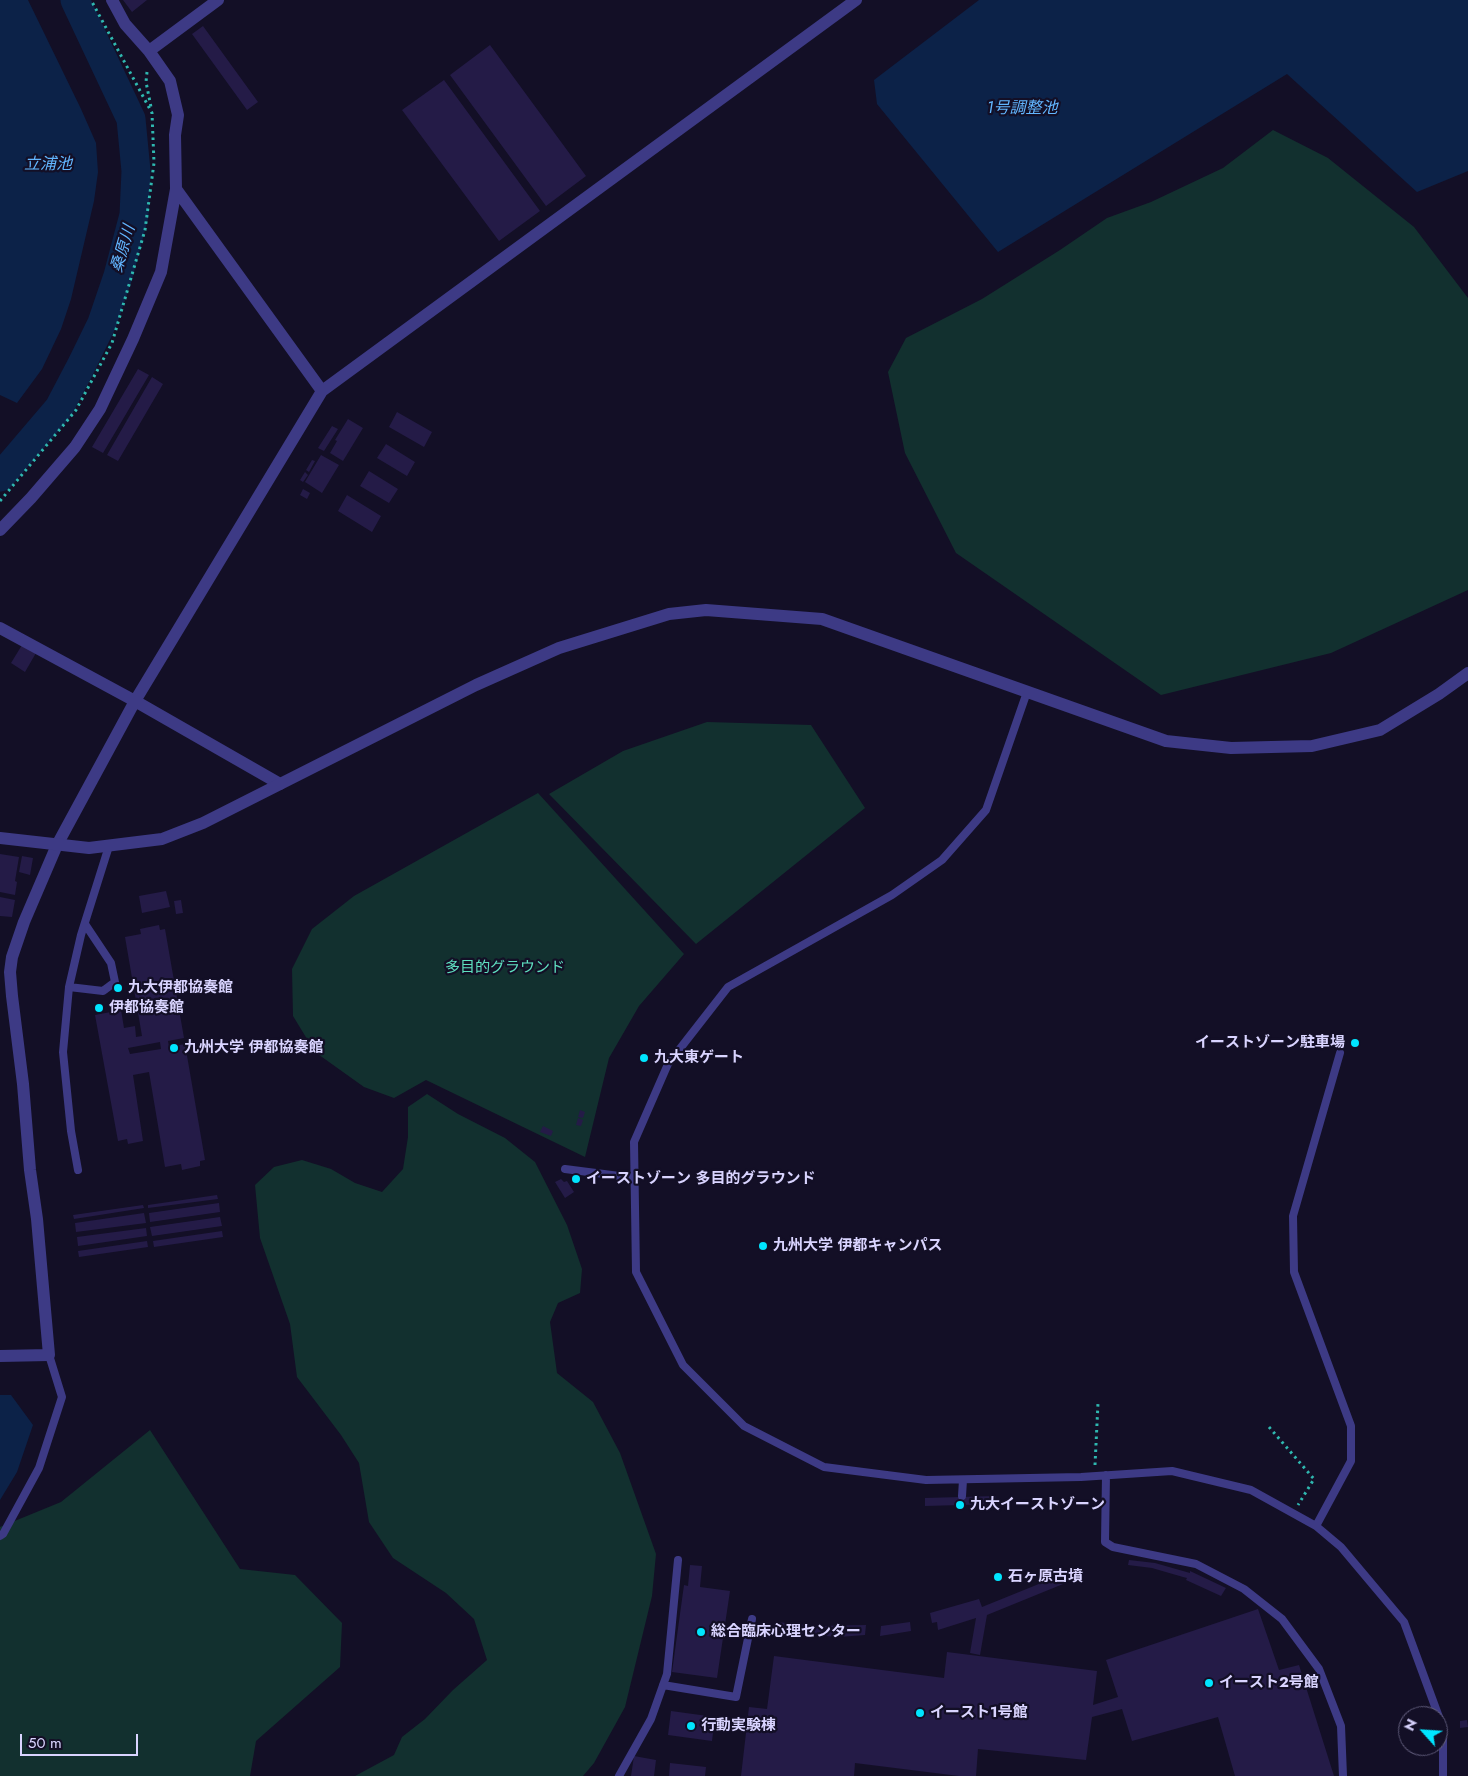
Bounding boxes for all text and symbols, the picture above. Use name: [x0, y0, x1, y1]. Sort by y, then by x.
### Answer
water label: 1号調整池: [987, 99, 1057, 119]
water label: 立浦池: [24, 155, 72, 175]
water label: 桑原川: [108, 223, 140, 275]
park label: 多目的グラウンド: [445, 959, 565, 977]
place label: 九大伊都協奏館: [128, 979, 233, 997]
marker: 九大伊都協奏館: [112, 982, 124, 994]
place label: 伊都協奏館: [109, 999, 184, 1017]
marker: 伊都協奏館: [93, 1002, 105, 1014]
place label: イーストゾーン駐車場: [1195, 1034, 1345, 1052]
marker: イーストゾーン駐車場: [1349, 1037, 1361, 1049]
place label: 九州大学 伊都協奏館: [184, 1039, 323, 1057]
marker: 九州大学 伊都協奏館: [168, 1042, 180, 1054]
place label: 九大東ゲート: [654, 1049, 744, 1067]
marker: 九大東ゲート: [638, 1052, 650, 1064]
place label: イーストゾーン 多目的グラウンド: [586, 1170, 815, 1188]
marker: イーストゾーン 多目的グラウンド: [570, 1173, 582, 1185]
place label: 九州大学 伊都キャンパス: [773, 1237, 942, 1255]
marker: 九州大学 伊都キャンパス: [757, 1240, 769, 1252]
place label: 九大イーストゾーン: [970, 1496, 1105, 1514]
marker: 九大イーストゾーン: [954, 1499, 966, 1511]
place label: 石ヶ原古墳: [1008, 1568, 1083, 1586]
marker: 石ヶ原古墳: [992, 1571, 1004, 1583]
place label: 総合臨床心理センター: [711, 1623, 861, 1641]
marker: 総合臨床心理センター: [695, 1626, 707, 1638]
place label: イースト2号館: [1219, 1674, 1319, 1692]
marker: イースト2号館: [1203, 1677, 1215, 1689]
place label: イースト1号館: [930, 1704, 1028, 1722]
north arrow: [1398, 1706, 1448, 1756]
marker: イースト1号館: [914, 1707, 926, 1719]
text: N: [1399, 1715, 1422, 1734]
place label: 行動実験棟: [701, 1717, 776, 1735]
marker: 行動実験棟: [685, 1720, 697, 1732]
scale bar: [22, 1724, 140, 1756]
text: 50 m: [28, 1732, 62, 1754]

